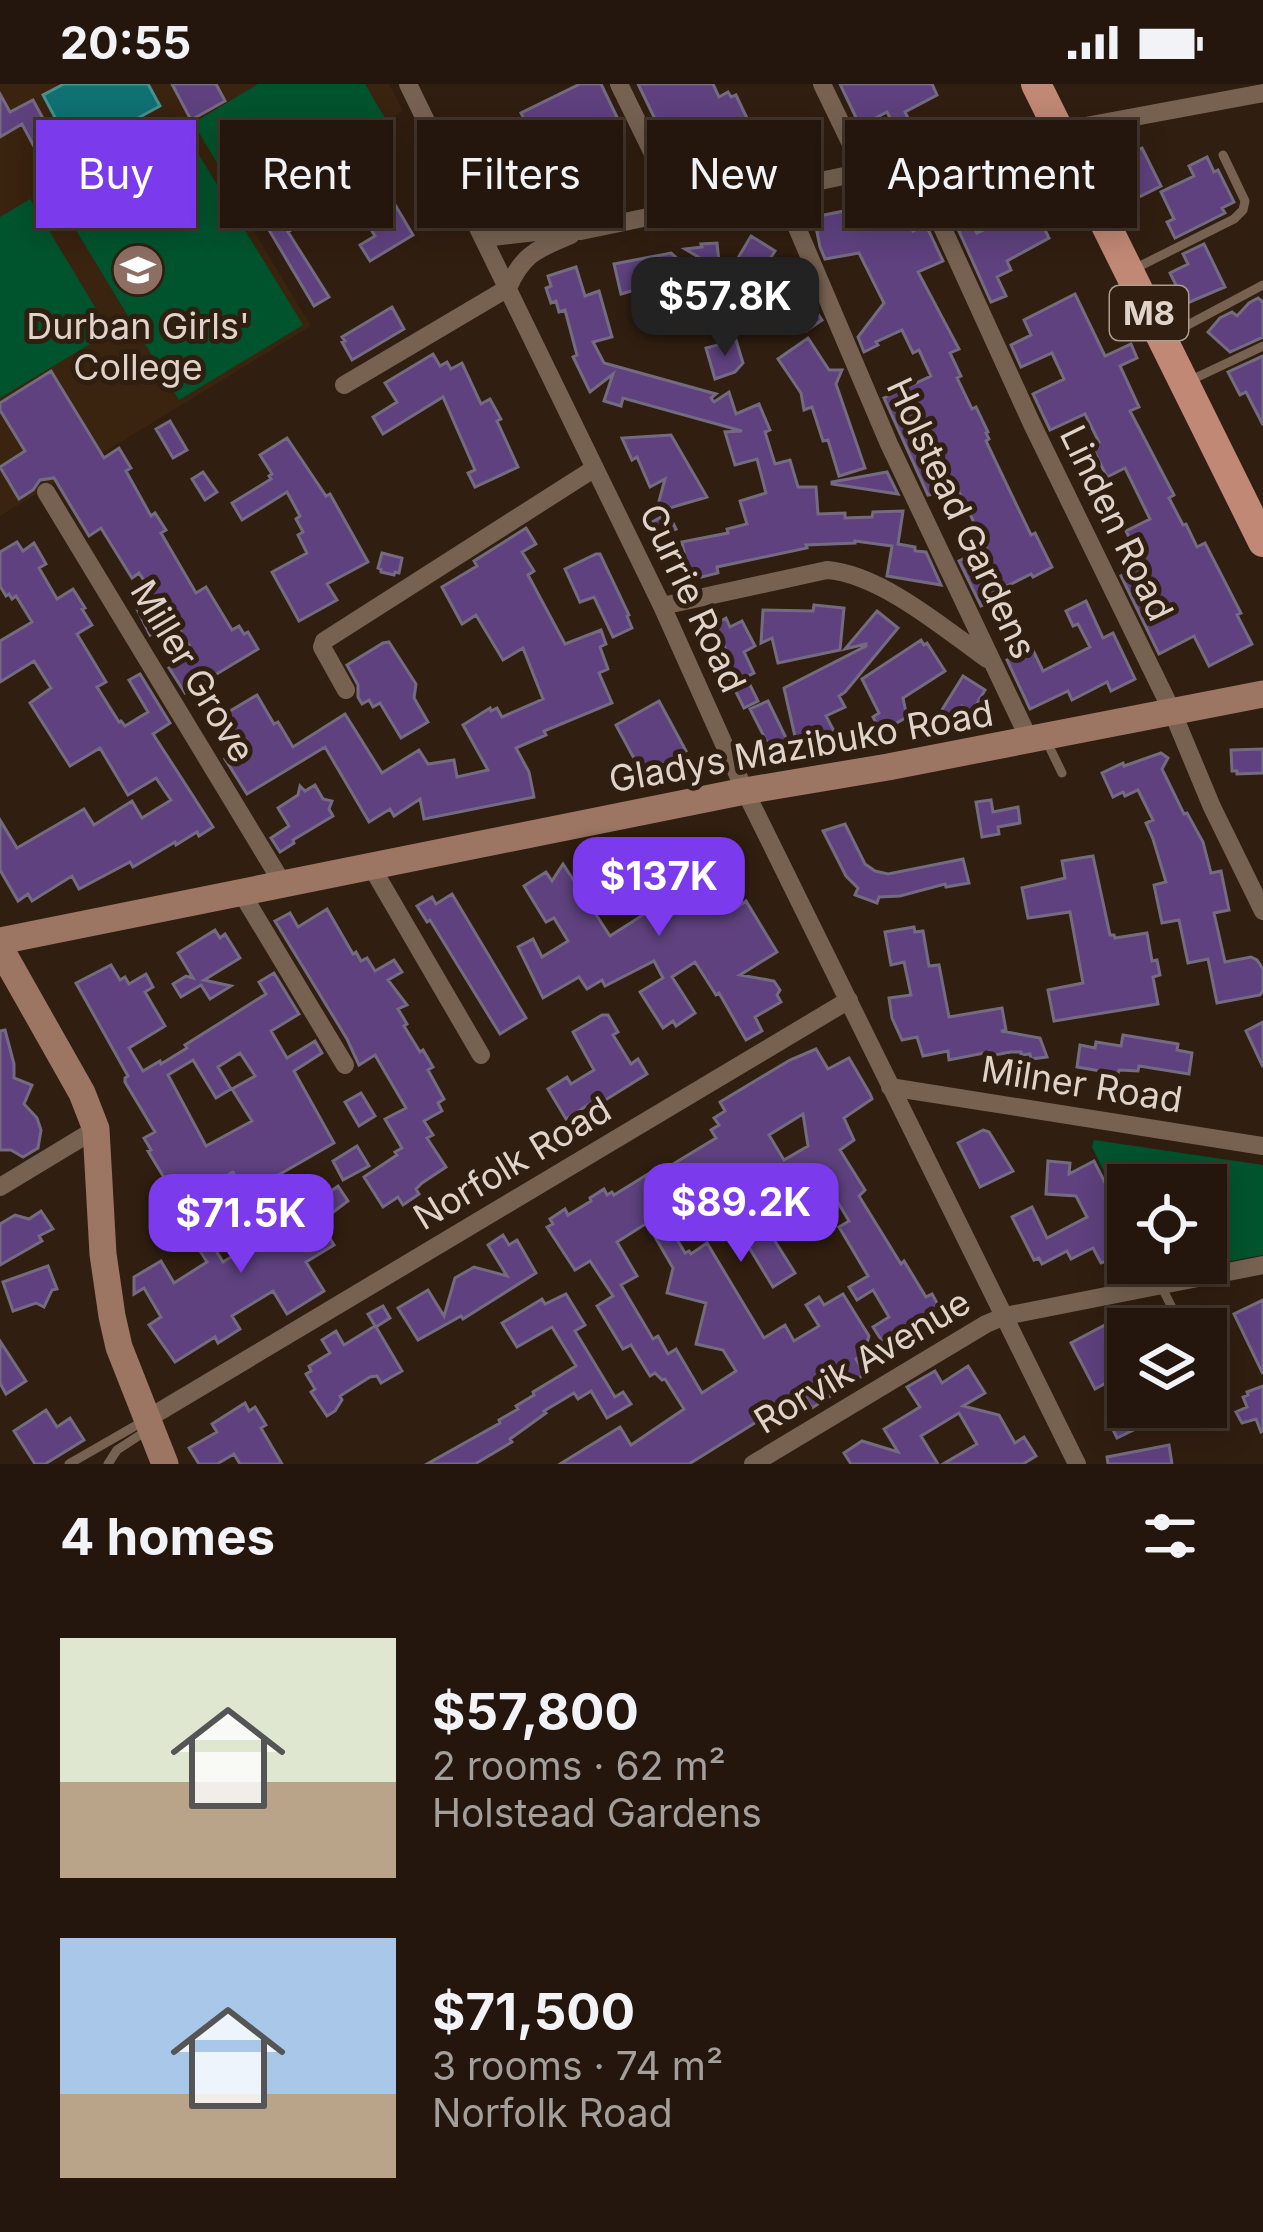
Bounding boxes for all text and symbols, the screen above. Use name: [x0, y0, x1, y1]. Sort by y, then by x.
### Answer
text: 20:55: [60, 15, 191, 70]
chip: Buy: [36, 120, 196, 228]
chip: Rent: [220, 120, 393, 228]
chip: Filters: [417, 120, 623, 228]
chip: New: [647, 120, 821, 228]
chip: Apartment: [845, 120, 1137, 228]
school or university icon: Durban Girls' College: [110, 242, 166, 298]
pin: $57.8K: [627, 257, 823, 359]
text: $57.8K: [658, 272, 792, 319]
road number: M8: [1110, 286, 1188, 340]
place label: Durban Girls' College: [26, 304, 250, 389]
street label: Holstead Gardens: [878, 371, 1046, 665]
street label: Linden Road: [1051, 418, 1183, 628]
street label: Currie Road: [630, 497, 756, 699]
street label: Miller Grove: [121, 572, 265, 770]
street label: Gladys Mazibuko Road: [605, 691, 997, 801]
pin: $137K: [575, 837, 743, 939]
text: $137K: [600, 852, 718, 899]
street label: Milner Road: [978, 1046, 1186, 1122]
street label: Norfolk Road: [405, 1087, 619, 1239]
pin: $89.2K: [643, 1163, 839, 1265]
map controls: [1107, 1164, 1227, 1428]
button: locate: [1107, 1164, 1227, 1284]
pin: $71.5K: [143, 1174, 339, 1276]
text: $89.2K: [671, 1178, 811, 1225]
text: $71.5K: [176, 1189, 306, 1236]
street label: Rorvik Avenue: [746, 1279, 978, 1443]
button: layers: [1107, 1308, 1227, 1428]
icon: filters: [1137, 1503, 1203, 1569]
text: 4 homes: [60, 1506, 275, 1567]
text: $57,800: [432, 1681, 639, 1742]
icon: home: [156, 1686, 300, 1830]
text: 2 rooms · 62 m²: [432, 1742, 726, 1789]
text: Holstead Gardens: [432, 1789, 762, 1836]
text: $71,500: [432, 1981, 635, 2042]
icon: home: [156, 1986, 300, 2130]
text: 3 rooms · 74 m²: [432, 2042, 723, 2089]
text: Norfolk Road: [432, 2089, 673, 2136]

